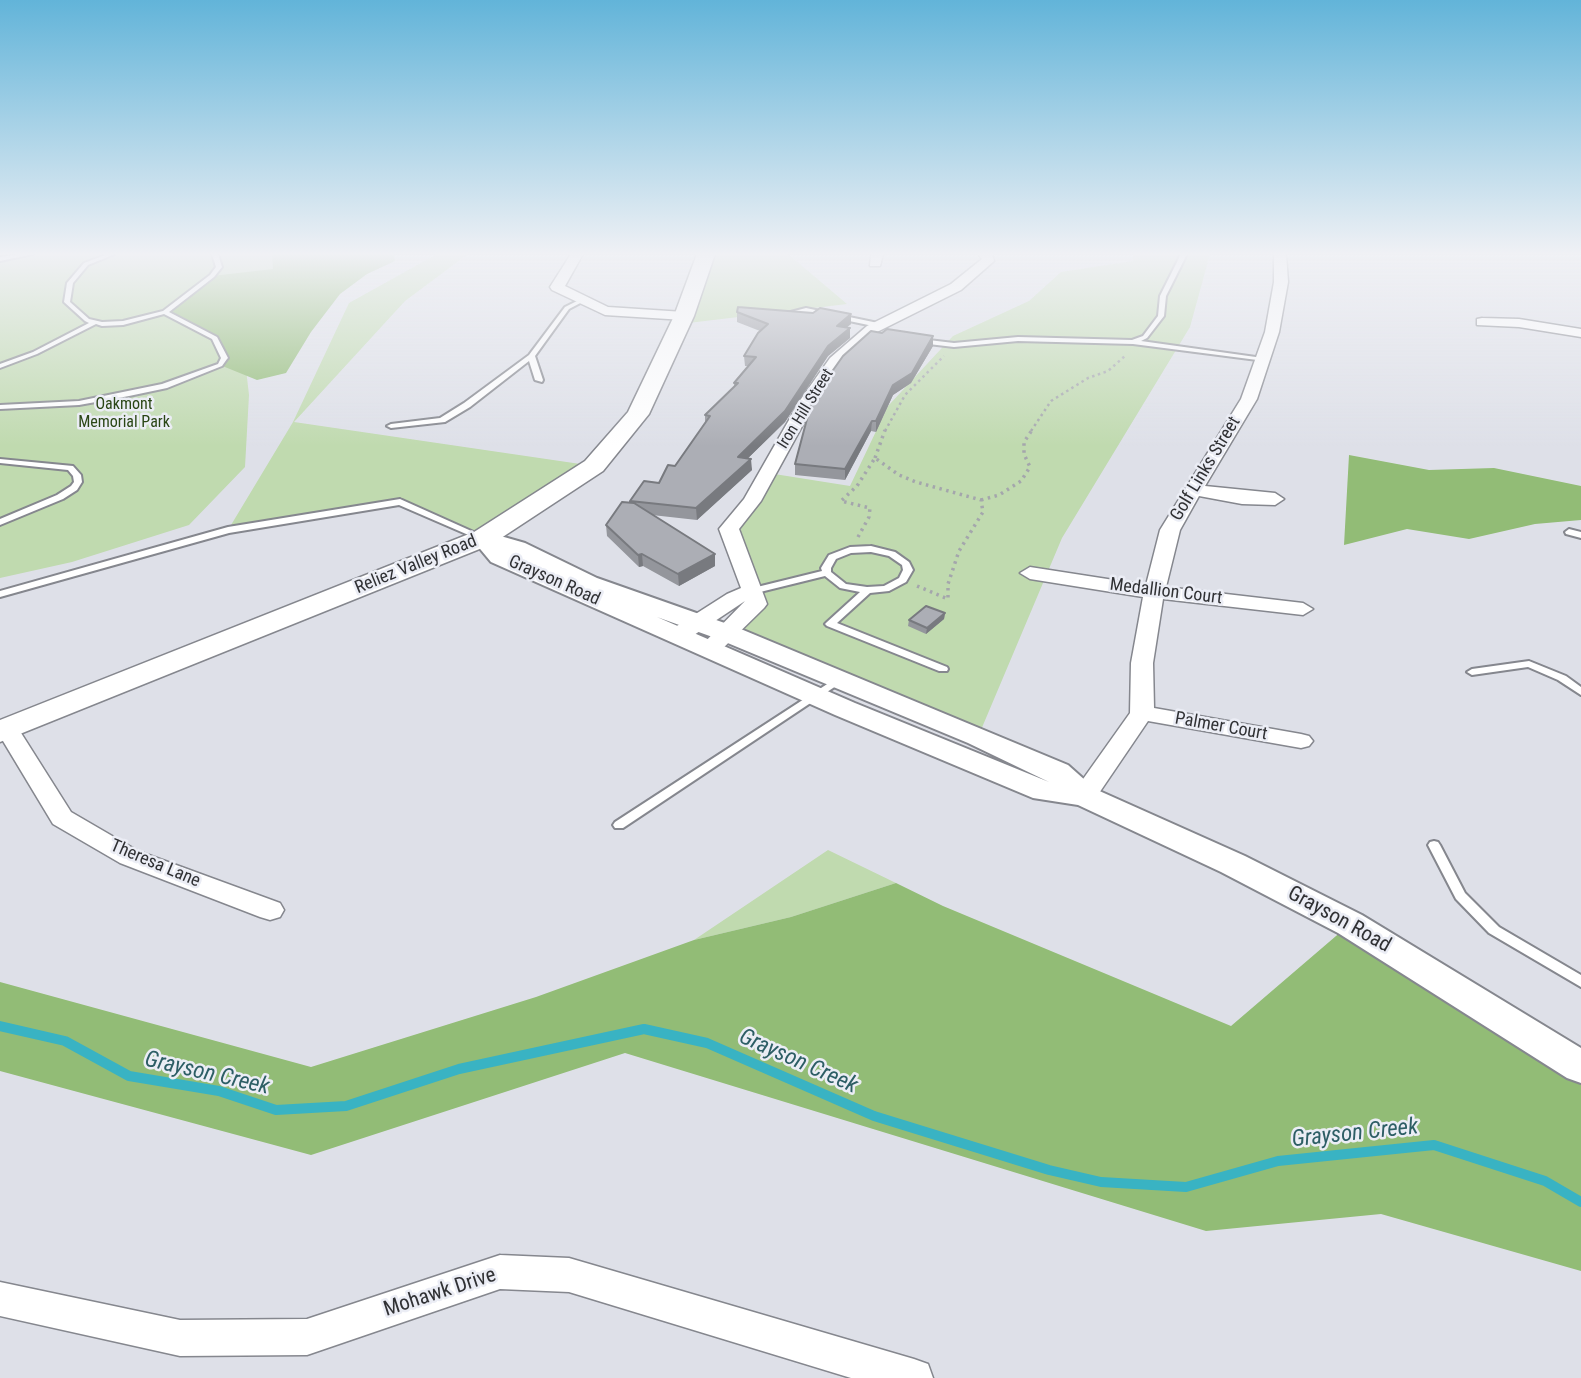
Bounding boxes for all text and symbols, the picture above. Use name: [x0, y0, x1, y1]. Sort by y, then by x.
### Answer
street label: Iron Hill Street: [774, 366, 838, 452]
park label: Oakmont Memorial Park: [78, 395, 170, 433]
street label: Golf Links Street: [1166, 413, 1246, 525]
street label: Reliez Valley Road: [352, 531, 480, 599]
street label: Grayson Road: [505, 551, 603, 611]
street label: Medallion Court: [1109, 574, 1223, 610]
street label: Palmer Court: [1173, 708, 1269, 746]
street label: Theresa Lane: [107, 835, 203, 893]
street label: Grayson Road: [1283, 881, 1395, 959]
water label: Grayson Creek: [734, 1024, 862, 1100]
water label: Grayson Creek: [142, 1046, 272, 1102]
water label: Grayson Creek: [1290, 1114, 1420, 1154]
street label: Mohawk Drive: [381, 1263, 499, 1323]

